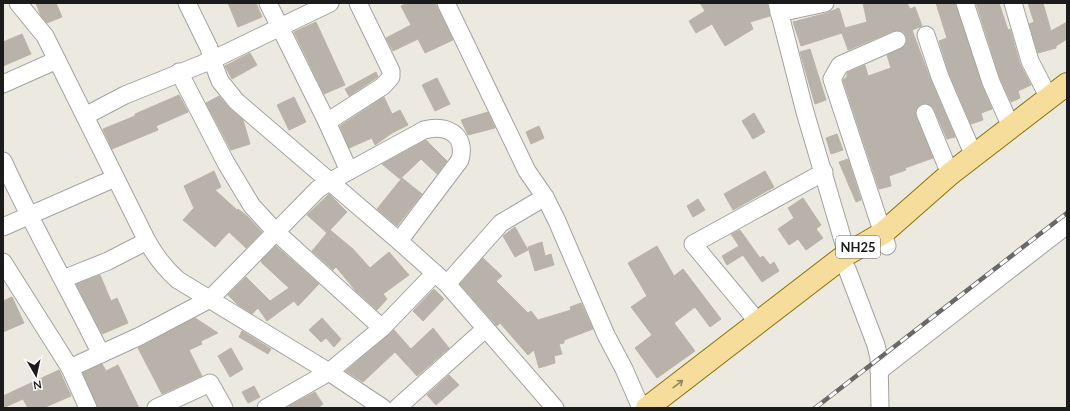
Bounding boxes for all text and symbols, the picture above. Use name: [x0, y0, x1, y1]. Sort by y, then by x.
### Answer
road number: NH25: [836, 236, 880, 258]
north arrow: [16, 355, 56, 395]
text: N: [32, 378, 43, 392]
one-way arrow: [672, 380, 683, 388]

